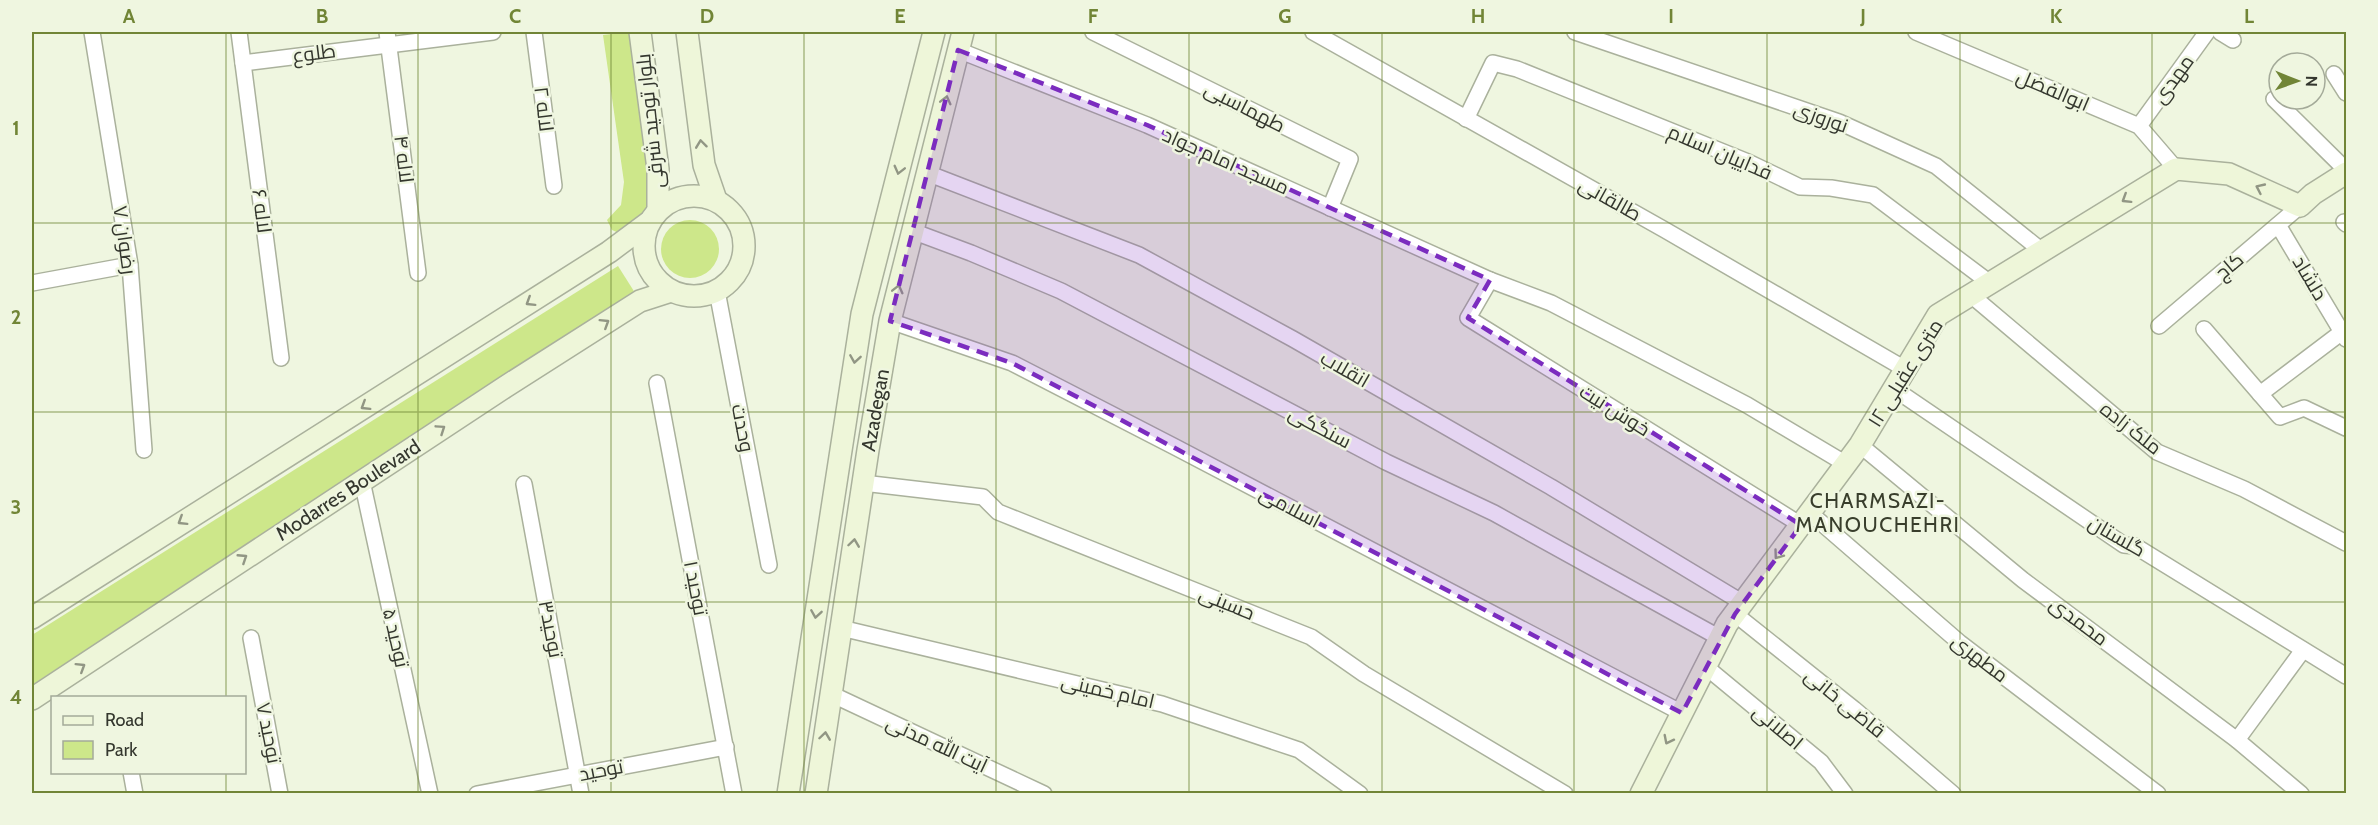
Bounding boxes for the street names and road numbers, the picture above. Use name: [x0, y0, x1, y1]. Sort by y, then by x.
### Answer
street label: طلوع: [291, 38, 337, 70]
street label: مهدی: [2147, 50, 2200, 109]
street label: بلوار توحید شرقی: [631, 52, 670, 190]
street label: ابوالفضل: [2012, 64, 2093, 117]
street label: طهماسبی: [1200, 76, 1289, 138]
street label: لاله ۲: [529, 85, 559, 133]
street label: نوروزی: [1790, 96, 1852, 139]
street label: فداییان اسلام: [1663, 119, 1776, 187]
street label: مسجد امام جواد: [1158, 122, 1293, 201]
street label: لاله ۴: [389, 134, 419, 184]
street label: طالقانی: [1574, 172, 1646, 227]
street label: لاله ۶: [247, 188, 277, 234]
street label: رضوان ۷: [107, 204, 142, 276]
street label: کاج: [2210, 247, 2249, 286]
street label: دلشاد: [2287, 251, 2333, 305]
street label: ۱۲ متری عقیلی: [1862, 315, 1949, 432]
street label: انقلاب: [1316, 345, 1374, 393]
street label: Azadegan: [856, 367, 894, 453]
street label: خوش نیت: [1575, 379, 1655, 442]
street label: ملک زاده: [2095, 396, 2167, 460]
street label: سنگکی: [1284, 401, 1355, 454]
street label: وحدت: [727, 402, 759, 454]
street label: Modarres Boulevard: [271, 434, 425, 546]
street label: اسلامی: [1255, 481, 1325, 534]
street label: گلستان: [2084, 510, 2150, 563]
street label: توحید ۱: [679, 559, 713, 618]
street label: حسینی: [1195, 581, 1258, 626]
street label: محمدی: [2044, 591, 2113, 652]
street label: توحید۳: [534, 598, 568, 660]
street label: توحید ۵: [378, 606, 415, 671]
street label: مطهری: [1946, 629, 2013, 688]
street label: قاضی خانی: [1799, 663, 1890, 744]
street label: امام خمینی: [1058, 669, 1157, 715]
street label: اصلانی: [1747, 699, 1808, 756]
street label: توحید ۷: [251, 700, 287, 766]
street label: آیت الله مدنی: [882, 709, 992, 779]
street label: توحید: [577, 754, 626, 786]

